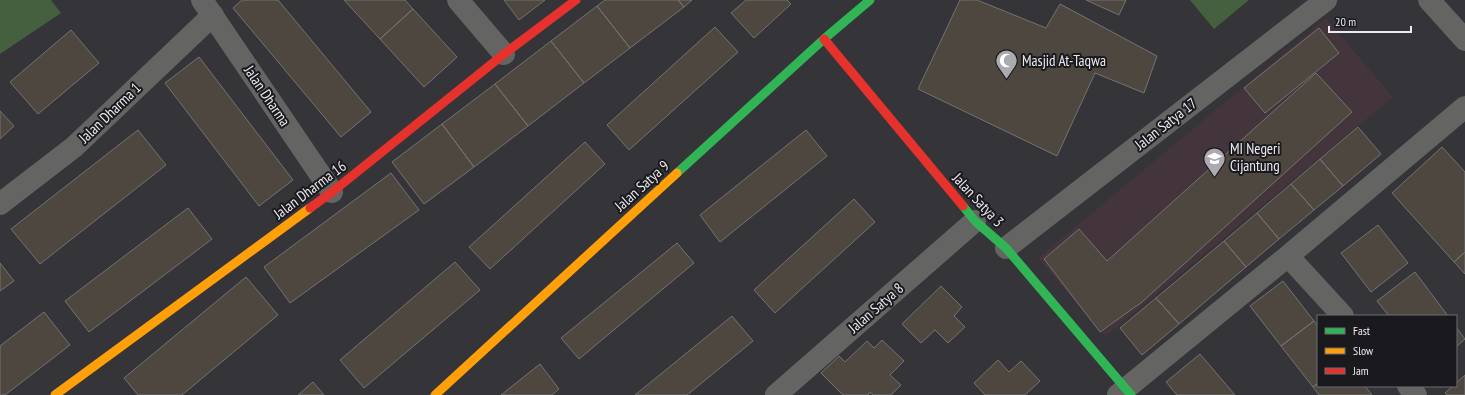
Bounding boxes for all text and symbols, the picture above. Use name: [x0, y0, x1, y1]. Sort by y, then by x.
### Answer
scale bar: [1329, 8, 1411, 34]
text: 20 m: [1335, 14, 1356, 29]
mosque icon: Masjid At-Taqwa: [994, 48, 1020, 81]
place label: Masjid At-Taqwa: [1022, 51, 1106, 70]
street label: Jalan Dharma: [240, 61, 295, 130]
street label: Jalan Dharma 1: [74, 78, 145, 148]
street label: Jalan Satya 17: [1130, 93, 1201, 154]
place label: MI Negeri Cijantung: [1230, 139, 1280, 175]
school or university icon: MI Negeri Cijantung: [1202, 145, 1228, 178]
street label: Jalan Dharma 16: [269, 156, 350, 224]
street label: Jalan Satya 9: [610, 156, 673, 216]
street label: Jalan Satya 3: [948, 168, 1008, 231]
street label: Jalan Satya 8: [843, 279, 907, 337]
legend: [1317, 315, 1457, 387]
text: Fast: [1353, 323, 1371, 338]
text: Slow: [1353, 343, 1374, 358]
text: Jam: [1352, 363, 1369, 378]

